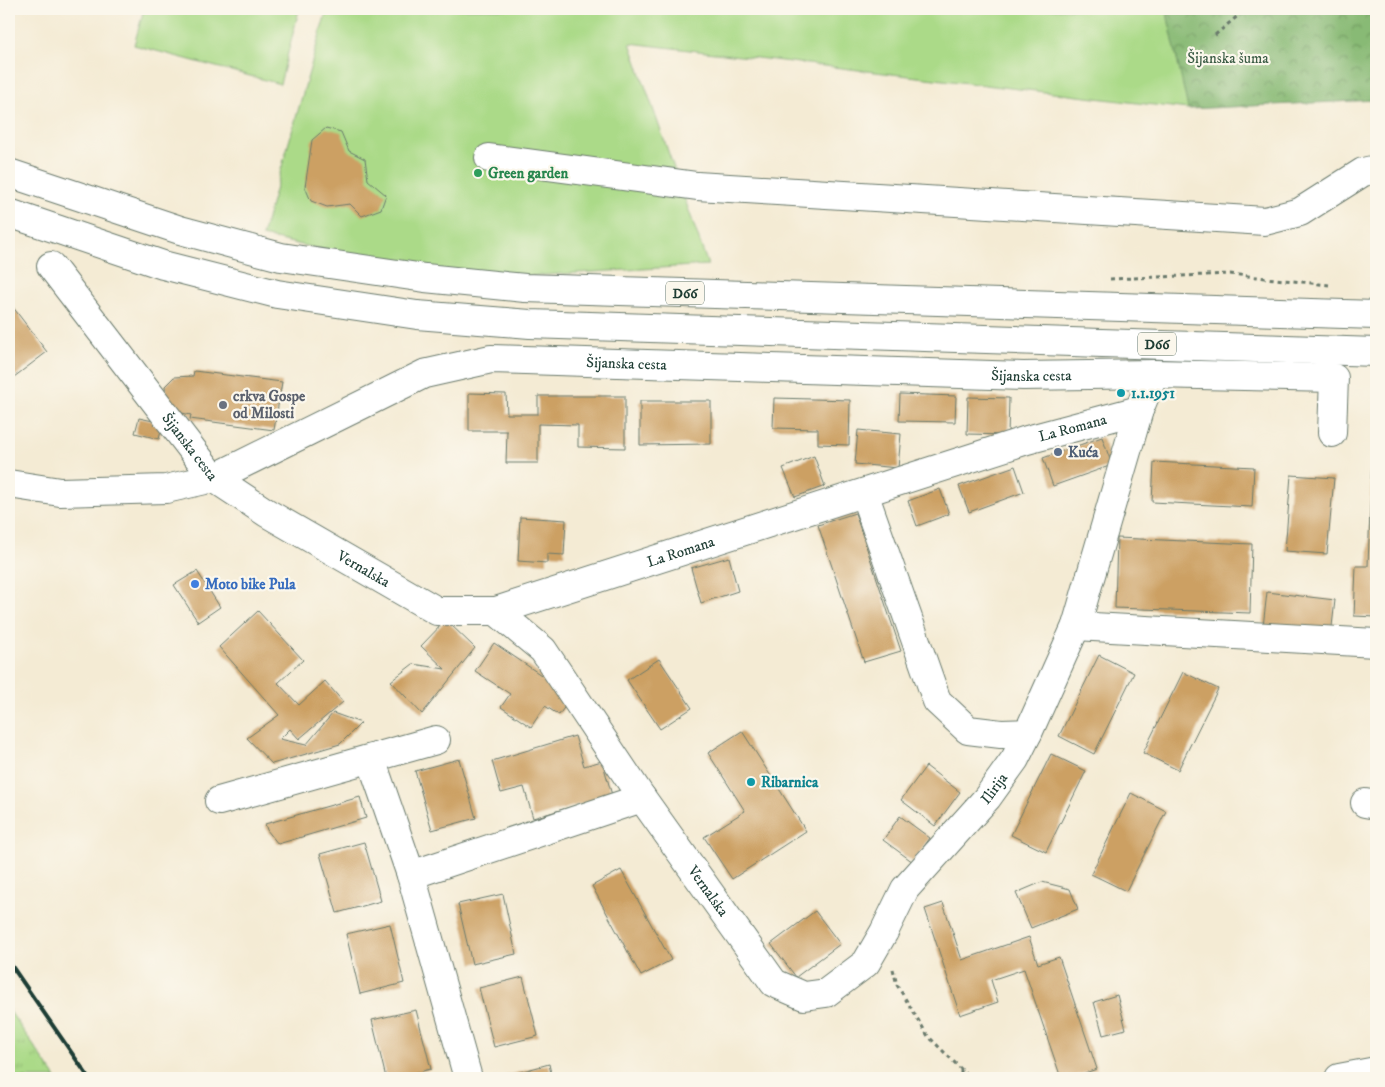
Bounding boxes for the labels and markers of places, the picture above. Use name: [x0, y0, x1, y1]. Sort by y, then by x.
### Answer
place label: Green garden: [488, 164, 568, 183]
marker: Green garden: [472, 167, 484, 179]
place label: 1.1.1951: [1131, 384, 1176, 403]
place label: crkva Gospe od Milosti: [233, 387, 306, 423]
marker: 1.1.1951: [1115, 387, 1127, 399]
marker: crkva Gospe od Milosti: [217, 399, 229, 411]
place label: Kuća: [1068, 443, 1099, 462]
marker: Kuća: [1052, 446, 1064, 458]
place label: Moto bike Pula: [205, 575, 296, 594]
marker: Moto bike Pula: [189, 578, 201, 590]
place label: Ribarnica: [761, 773, 819, 792]
marker: Ribarnica: [745, 776, 757, 788]

